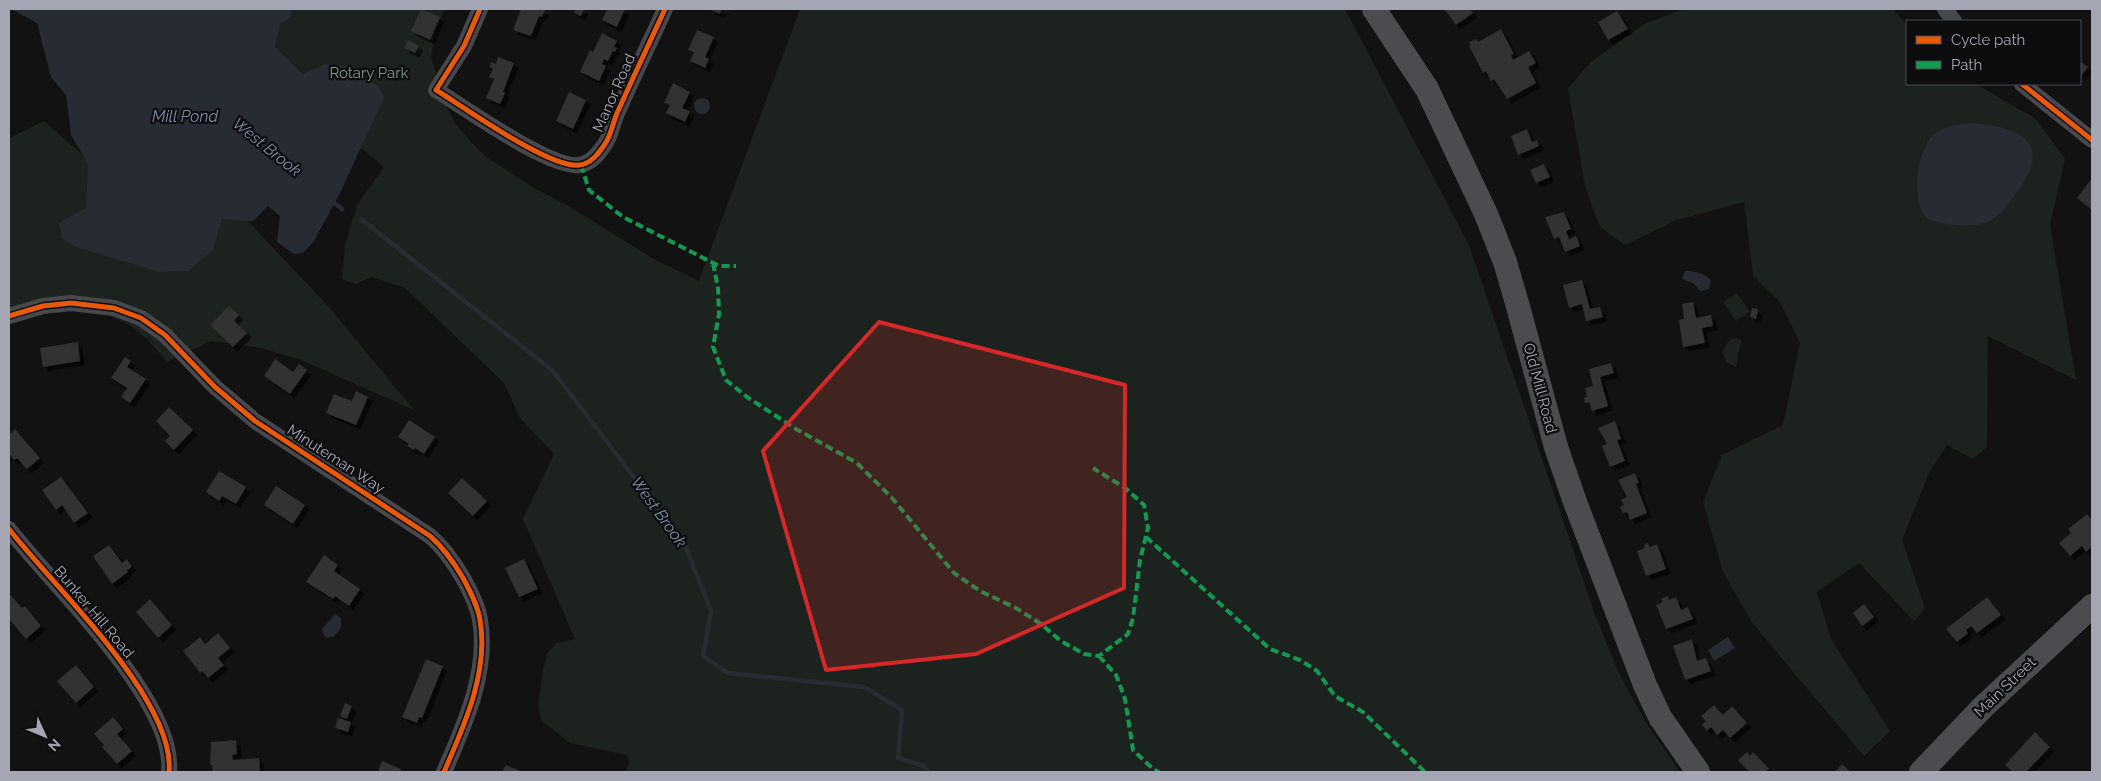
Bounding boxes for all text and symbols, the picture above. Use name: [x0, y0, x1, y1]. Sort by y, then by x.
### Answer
legend: [1906, 20, 2081, 85]
text: Cycle path: [1951, 31, 2025, 49]
street label: Manor Road: [589, 51, 639, 135]
text: Path: [1951, 56, 1982, 74]
park label: Rotary Park: [329, 64, 409, 82]
water label: Mill Pond: [152, 107, 218, 126]
water label: West Brook: [229, 114, 305, 181]
street label: Old Mill Road: [1519, 341, 1561, 435]
street label: Minuteman Way: [284, 421, 388, 497]
water label: West Brook: [627, 473, 691, 551]
street label: Bunker Hill Road: [50, 562, 138, 662]
street label: Main Street: [1970, 653, 2040, 721]
north arrow: [20, 711, 70, 761]
text: N: [45, 736, 64, 754]

